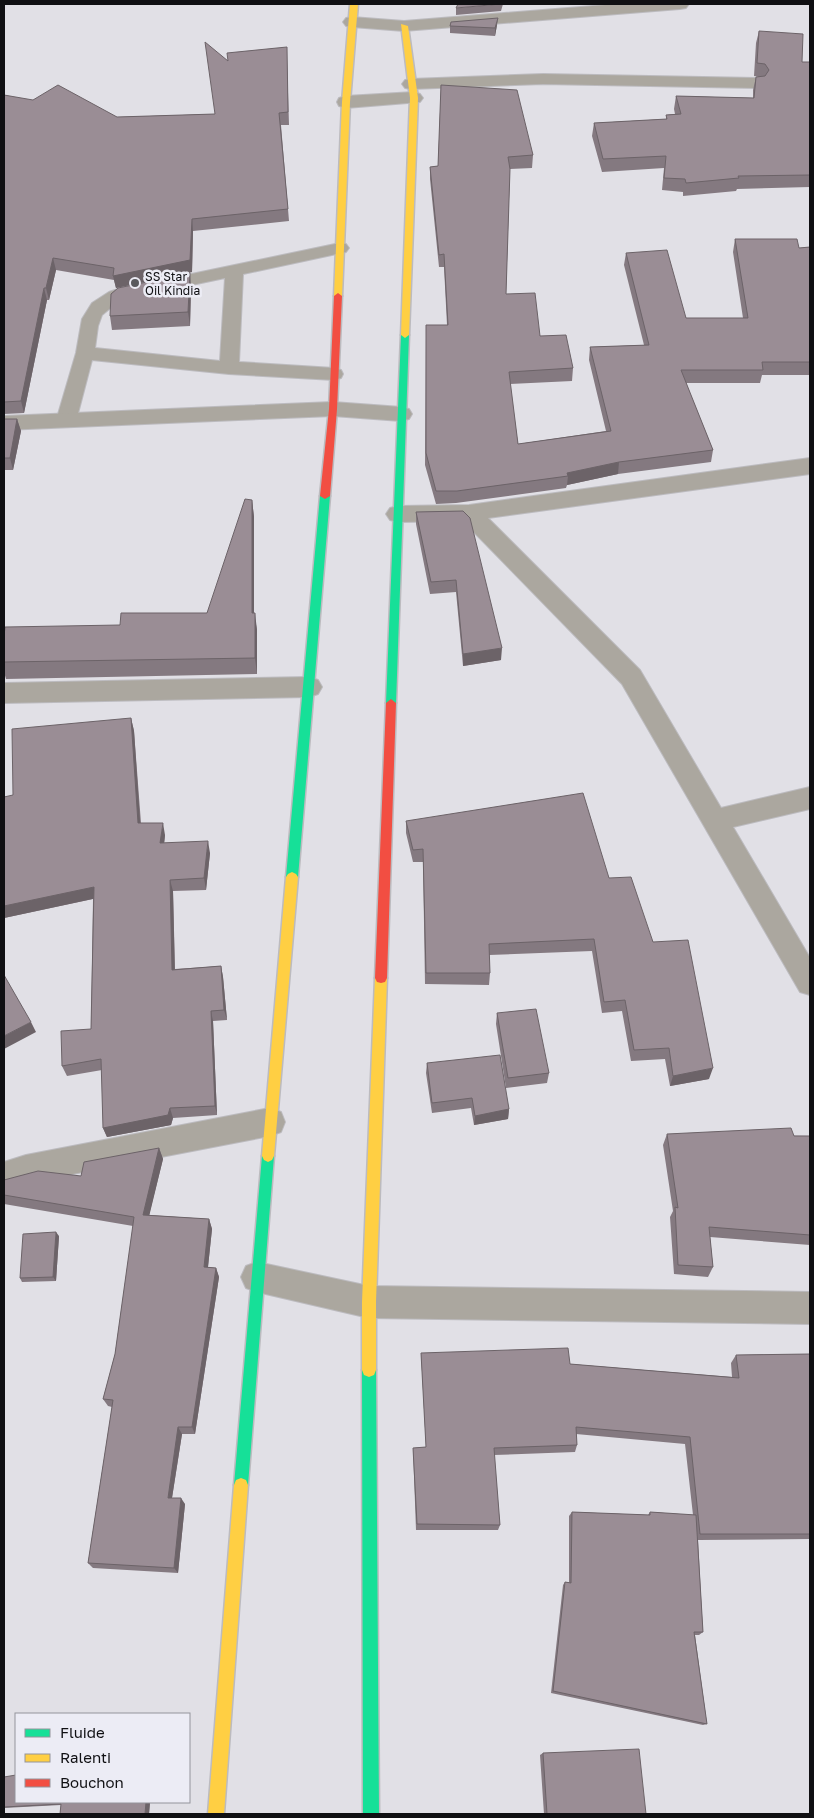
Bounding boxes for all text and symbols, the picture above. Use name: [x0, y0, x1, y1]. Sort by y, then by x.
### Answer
place label: SS Star Oil Kindia: [145, 269, 200, 298]
marker: SS Star Oil Kindia: [129, 277, 141, 289]
legend: [15, 1713, 190, 1803]
text: Fluide: [60, 1723, 105, 1741]
text: Ralenti: [60, 1748, 111, 1766]
text: Bouchon: [60, 1773, 124, 1791]

